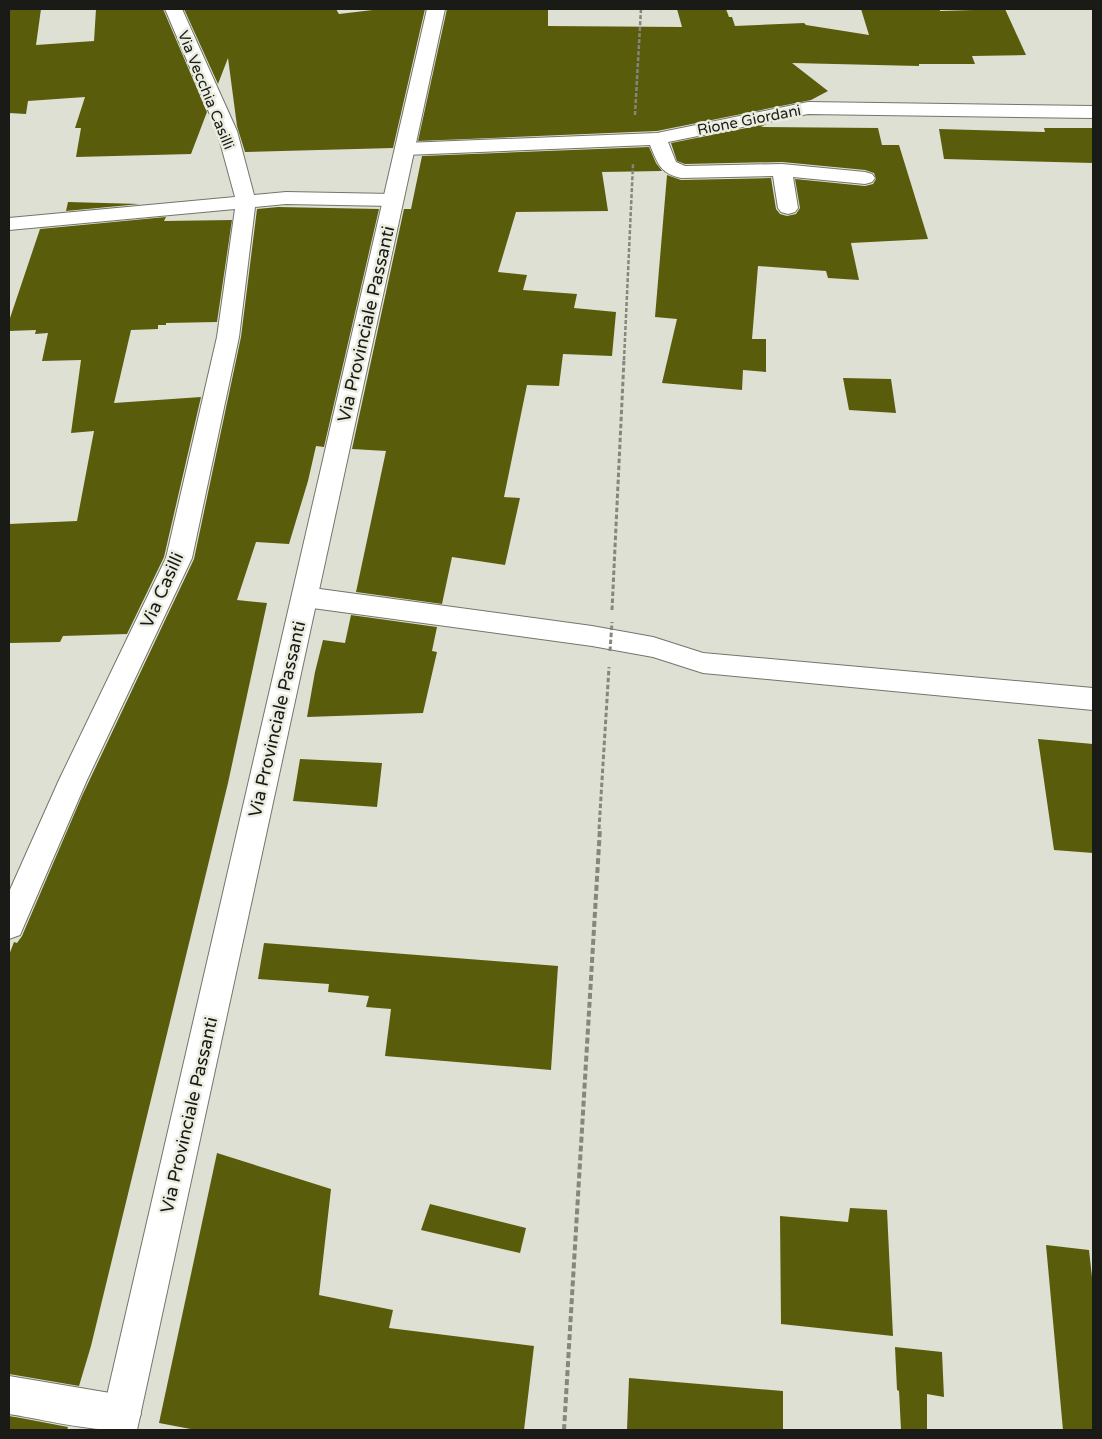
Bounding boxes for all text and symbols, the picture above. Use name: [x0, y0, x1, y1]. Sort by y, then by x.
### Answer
street label: Via Vecchia Casilli: [174, 28, 238, 152]
street label: Rione Giordani: [695, 101, 803, 139]
street label: Via Provinciale Passanti: [333, 224, 399, 424]
street label: Via Casilli: [136, 549, 188, 631]
street label: Via Provinciale Passanti: [244, 619, 310, 819]
street label: Via Provinciale Passanti: [156, 1015, 222, 1215]

